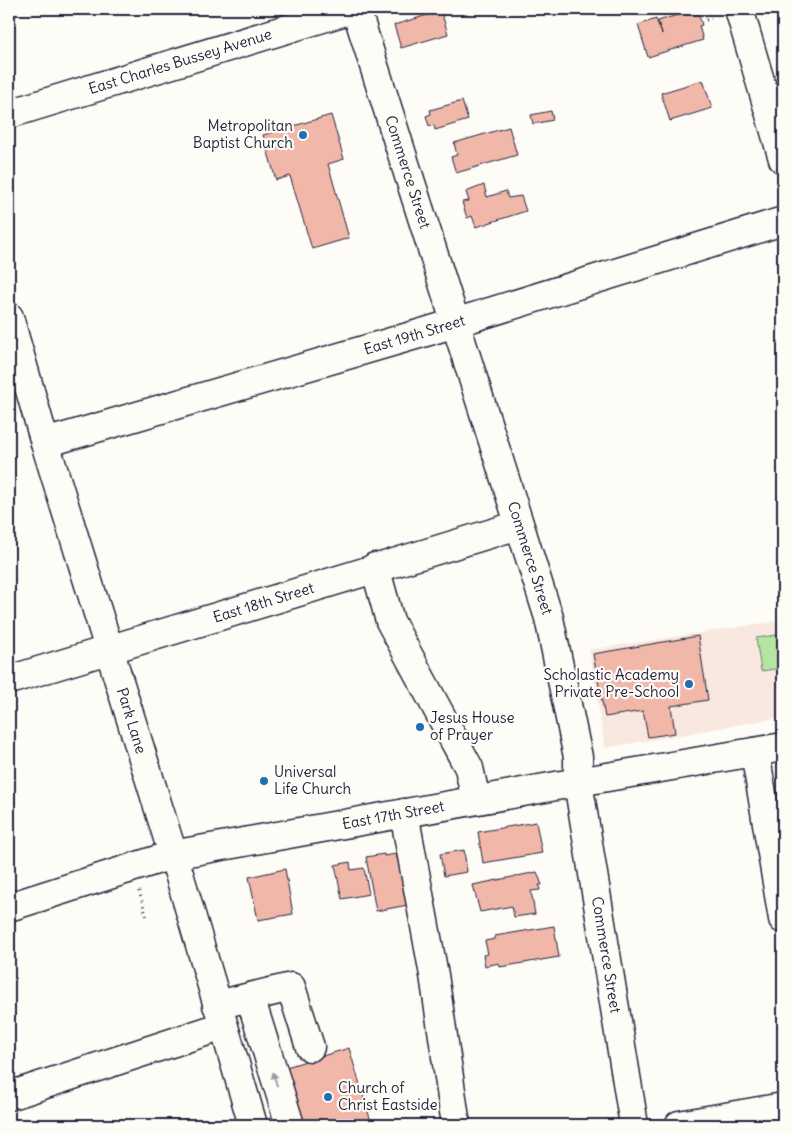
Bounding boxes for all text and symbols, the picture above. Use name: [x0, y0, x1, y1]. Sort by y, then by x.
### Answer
street label: East Charles Bussey Avenue: [86, 24, 274, 98]
street label: Commerce Street: [381, 113, 435, 231]
place label: Metropolitan Baptist Church: [193, 116, 293, 152]
marker: Metropolitan Baptist Church: [297, 129, 309, 141]
street label: East 19th Street: [362, 310, 467, 358]
street label: Commerce Street: [504, 499, 557, 617]
street label: East 18th Street: [211, 578, 316, 626]
place label: Scholastic Academy Private Pre-School: [543, 665, 679, 701]
marker: Scholastic Academy Private Pre-School: [683, 678, 695, 690]
street label: Park Lane: [113, 685, 151, 756]
place label: Jesus House of Prayer: [430, 708, 515, 744]
marker: Jesus House of Prayer: [414, 721, 426, 733]
place label: Universal Life Church: [274, 762, 352, 798]
marker: Universal Life Church: [258, 775, 270, 787]
street label: East 17th Street: [341, 796, 446, 833]
street label: Commerce Street: [588, 895, 626, 1014]
one-way arrow: [271, 1071, 279, 1086]
place label: Church of Christ Eastside: [338, 1078, 438, 1114]
marker: Church of Christ Eastside: [322, 1091, 334, 1103]

